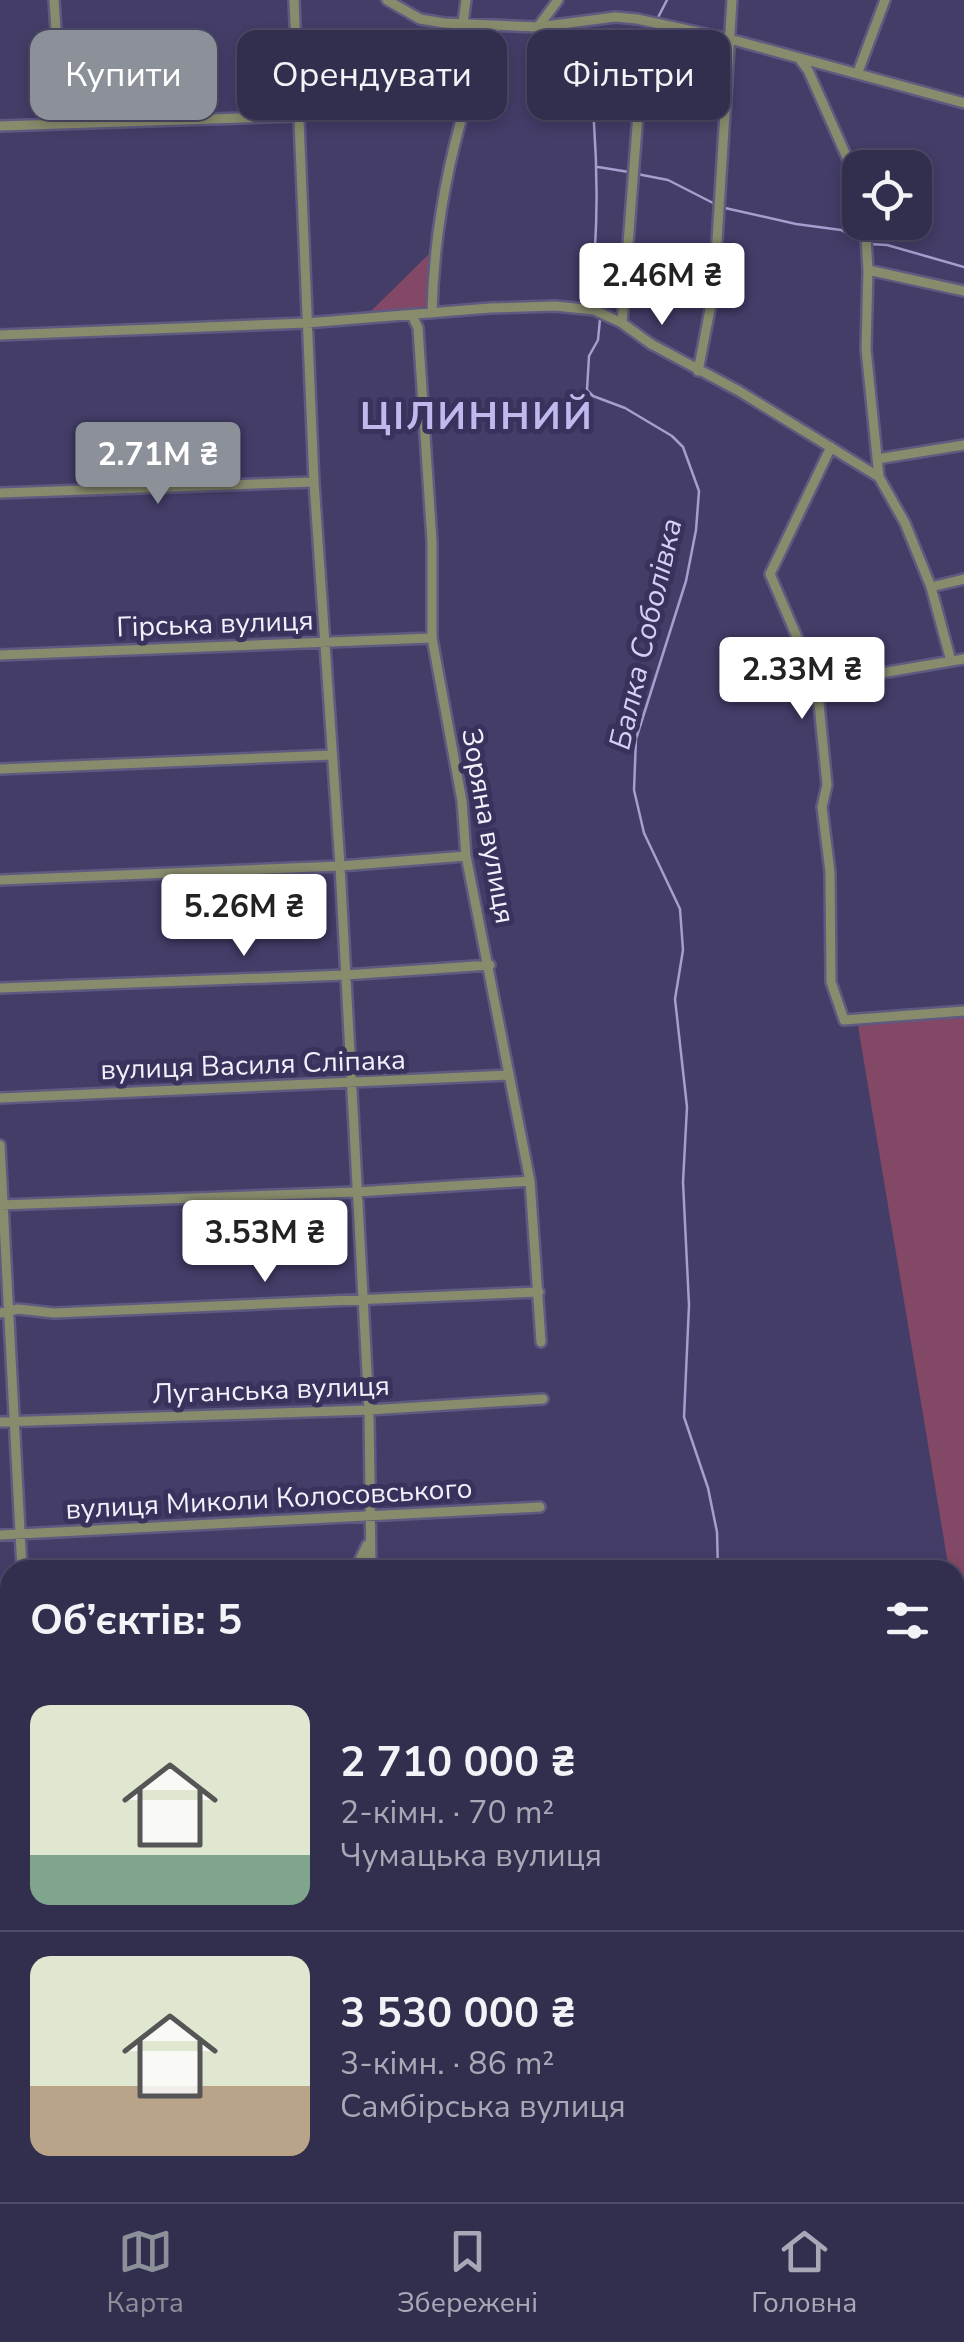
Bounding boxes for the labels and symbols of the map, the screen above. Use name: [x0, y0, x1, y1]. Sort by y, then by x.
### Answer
pin: 2.46M ₴: [570, 243, 754, 328]
district label: ЦІЛИННИЙ: [360, 391, 594, 442]
pin: 2.71M ₴: [66, 422, 250, 507]
water label: Балка Соболівка: [599, 514, 693, 754]
street label: Гірська вулиця: [116, 602, 314, 646]
pin: 2.33M ₴: [710, 637, 894, 722]
street label: Зоряна вулиця: [452, 725, 524, 927]
pin: 5.26M ₴: [152, 874, 336, 959]
street label: вулиця Василя Сліпака: [100, 1041, 406, 1089]
pin: 3.53M ₴: [173, 1200, 357, 1285]
street label: Луганська вулиця: [151, 1367, 391, 1413]
street label: вулиця Миколи Колосовського: [65, 1469, 473, 1529]

